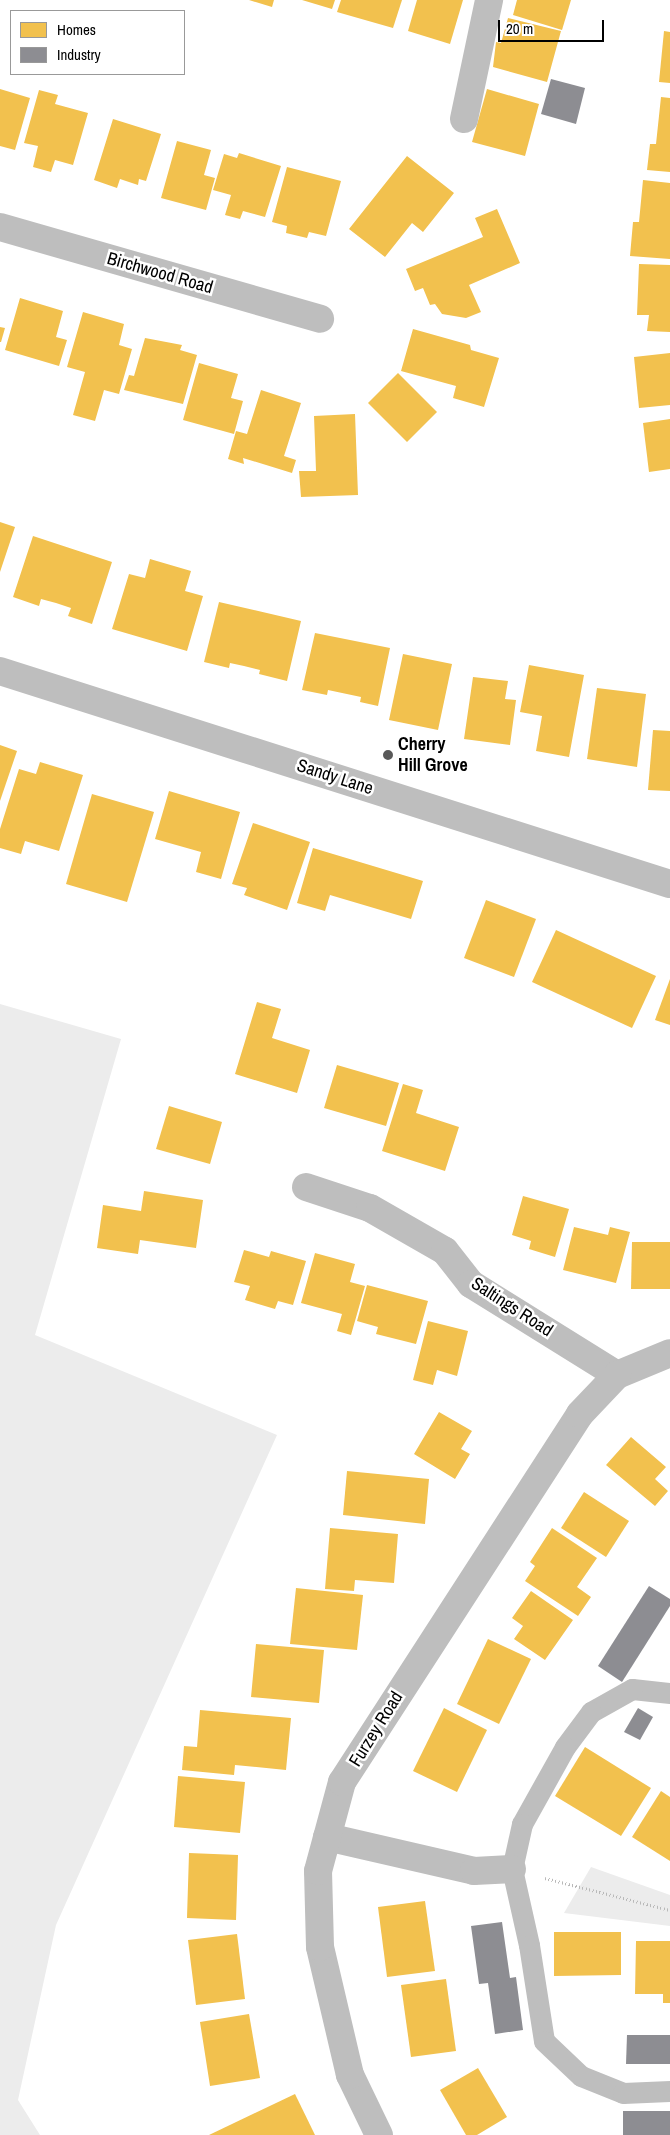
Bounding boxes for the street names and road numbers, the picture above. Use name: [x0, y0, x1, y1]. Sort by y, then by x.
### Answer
street label: Birchwood Road: [105, 248, 215, 298]
street label: Sandy Lane: [294, 755, 376, 799]
street label: Saltings Road: [467, 1273, 557, 1341]
street label: Furzey Road: [344, 1687, 408, 1771]

